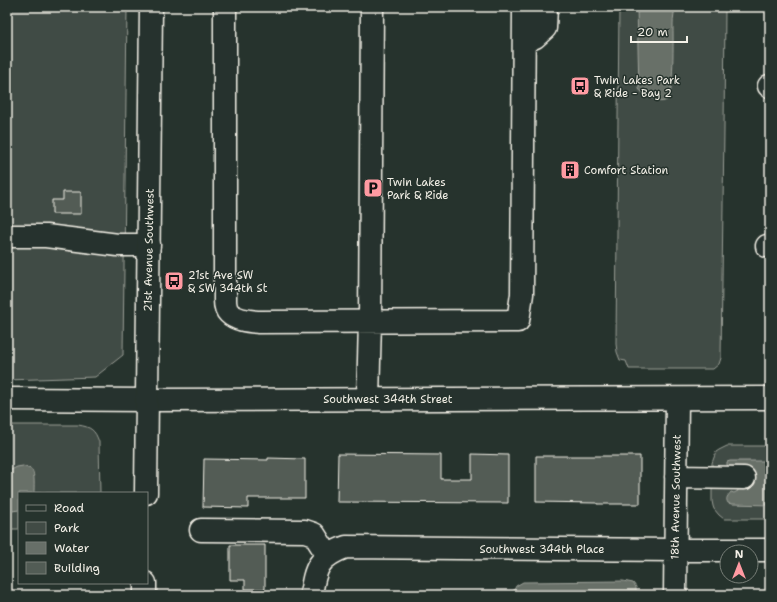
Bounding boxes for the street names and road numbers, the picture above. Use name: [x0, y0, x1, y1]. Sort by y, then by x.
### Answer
street label: 21st Avenue Southwest: [140, 188, 158, 312]
street label: Southwest 344th Street: [323, 392, 453, 407]
street label: 18th Avenue Southwest: [667, 434, 685, 560]
street label: Southwest 344th Place: [479, 542, 605, 557]

